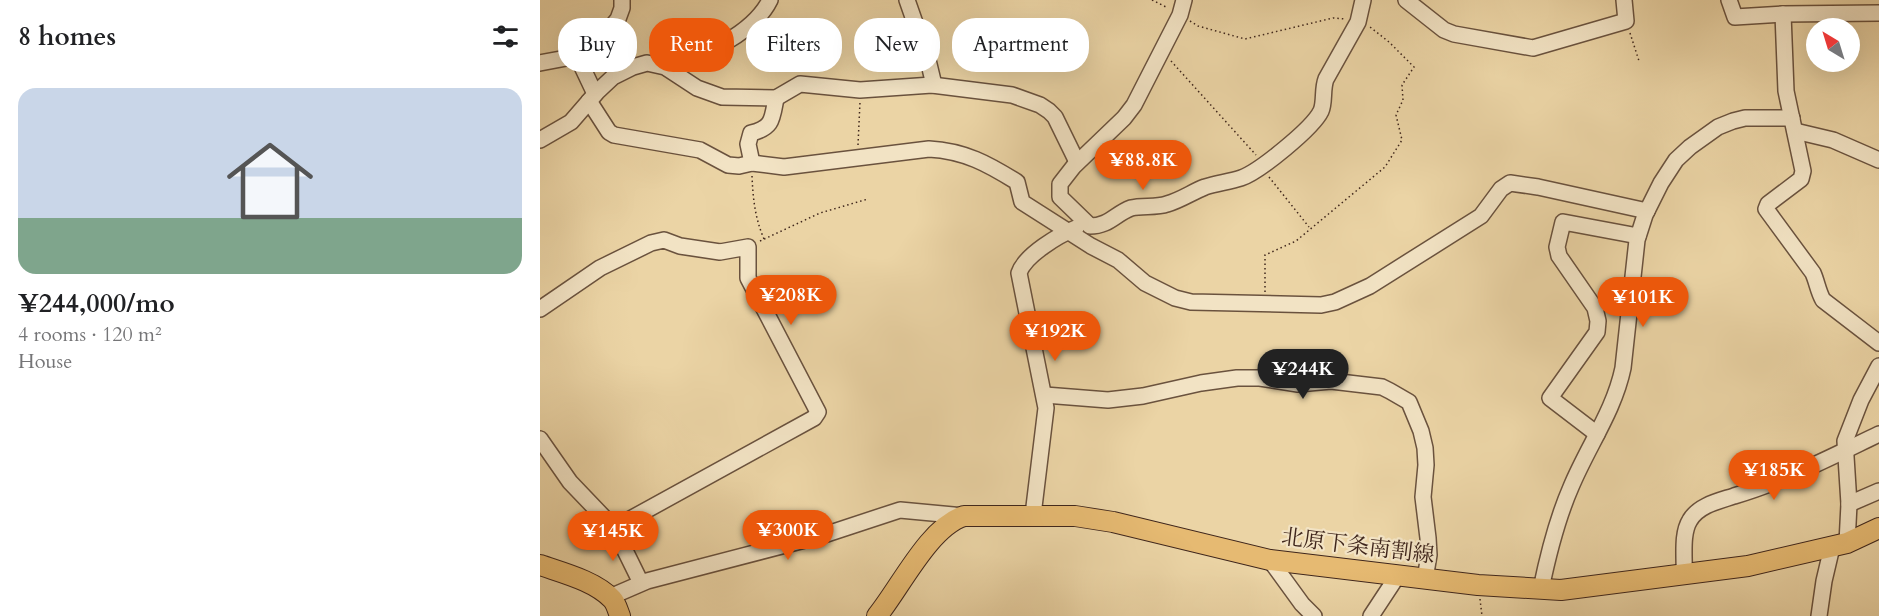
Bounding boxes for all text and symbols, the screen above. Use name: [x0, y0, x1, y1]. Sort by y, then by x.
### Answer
chip: Buy: [558, 18, 637, 72]
chip: Rent: [649, 18, 734, 72]
chip: Filters: [746, 18, 842, 72]
chip: New: [854, 18, 940, 72]
chip: Apartment: [952, 18, 1089, 72]
north arrow: [1806, 18, 1860, 72]
map controls: [1806, 18, 1860, 72]
text: 8 homes: [18, 19, 116, 54]
icon: filters: [489, 20, 522, 53]
icon: home: [216, 127, 324, 235]
pin: ¥88.8K: [1094, 140, 1192, 191]
text: ¥88.8K: [1109, 146, 1177, 173]
pin: ¥208K: [749, 275, 833, 326]
pin: ¥101K: [1601, 277, 1685, 328]
text: ¥208K: [760, 281, 822, 308]
text: ¥101K: [1612, 283, 1674, 310]
text: ¥244,000/mo: [18, 286, 175, 321]
pin: ¥192K: [1013, 311, 1097, 362]
text: ¥192K: [1024, 317, 1086, 344]
text: 4 rooms · 120 m²: [18, 321, 162, 348]
text: House: [18, 348, 72, 375]
pin: ¥244K: [1261, 349, 1345, 400]
text: ¥244K: [1272, 355, 1334, 382]
pin: ¥185K: [1732, 450, 1816, 501]
text: ¥185K: [1743, 456, 1805, 483]
pin: ¥300K: [746, 510, 830, 561]
pin: ¥145K: [571, 511, 655, 562]
text: ¥300K: [757, 516, 819, 543]
text: ¥145K: [582, 517, 644, 544]
street label: 北原下条南割線: [1280, 522, 1436, 570]

